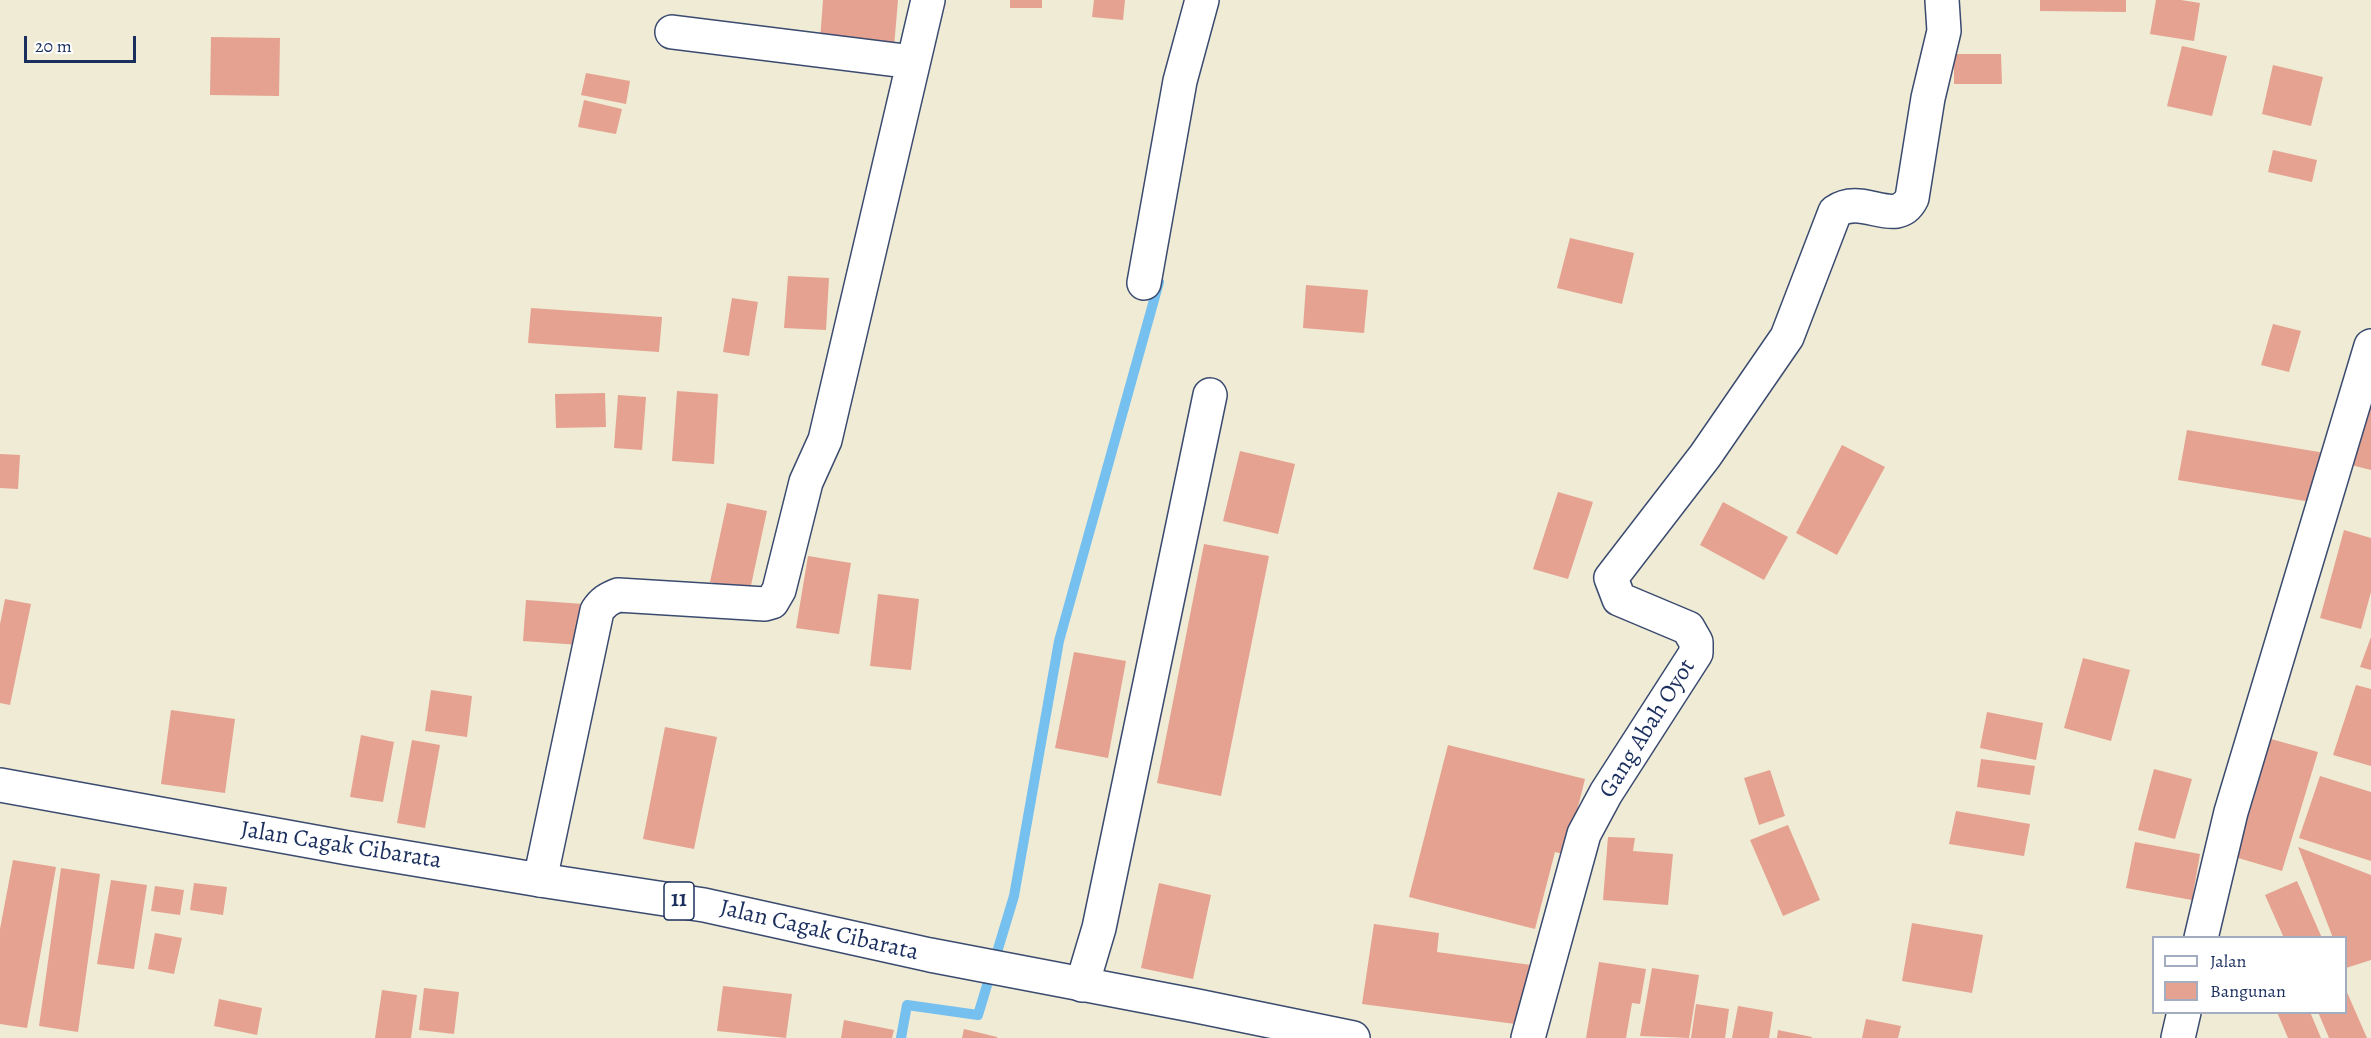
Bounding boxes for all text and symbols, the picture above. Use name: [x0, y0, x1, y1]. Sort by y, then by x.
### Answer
scale bar: [27, 24, 140, 62]
text: 20 m: [35, 34, 72, 58]
street label: Gang Abah Oyot: [1594, 654, 1702, 804]
street label: Jalan Cagak Cibarata: [239, 816, 443, 876]
road number: 11: [664, 882, 694, 920]
street label: Jalan Cagak Cibarata: [717, 894, 921, 968]
legend: [2152, 936, 2347, 1014]
text: Jalan: [2210, 949, 2246, 973]
text: Bangunan: [2210, 979, 2286, 1003]

